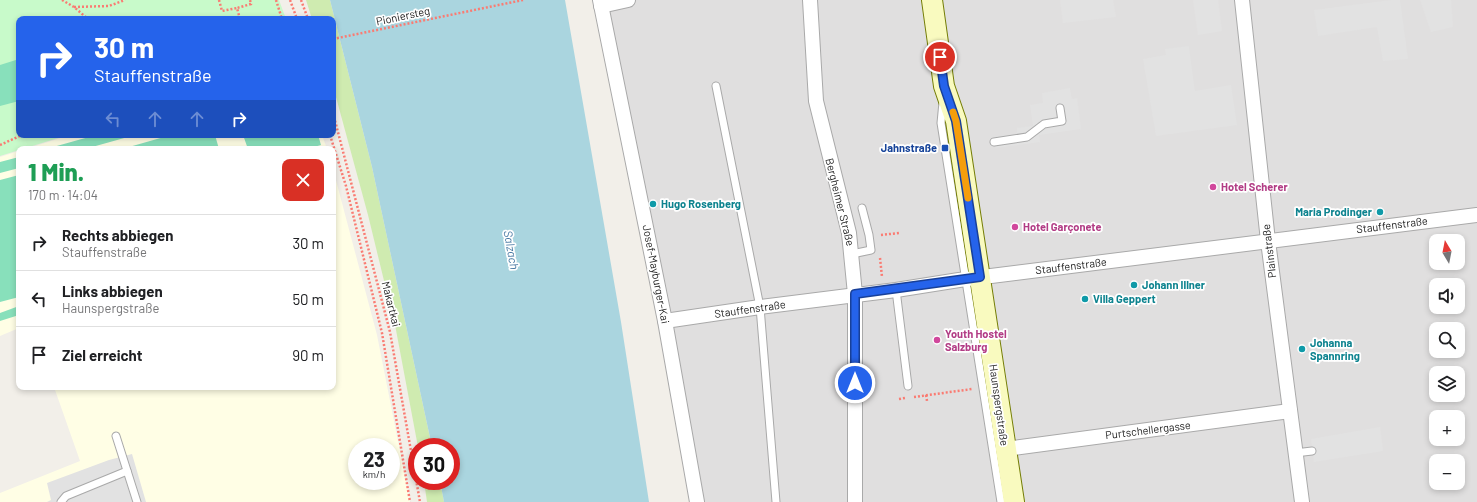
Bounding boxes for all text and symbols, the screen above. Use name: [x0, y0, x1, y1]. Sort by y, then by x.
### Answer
street label: Pioniersteg: [375, 3, 431, 28]
text: 30 m: [94, 30, 154, 64]
icon: right: [28, 32, 80, 84]
pin: [923, 40, 957, 74]
icon: arrive: [929, 46, 951, 68]
text: Stauffenstraße: [94, 64, 212, 86]
icon: left: [102, 108, 124, 130]
icon: ahead: [144, 108, 166, 130]
icon: ahead: [186, 108, 208, 130]
icon: right: [228, 108, 250, 130]
place label: Jahnstraße: [881, 141, 937, 154]
marker: Jahnstraße: [940, 143, 950, 153]
text: 1 Min.: [28, 157, 84, 186]
street label: Bergheimer Straße: [823, 157, 858, 247]
button: close: [282, 159, 324, 201]
place label: Hotel Scherer: [1221, 180, 1288, 193]
marker: Hotel Scherer: [1208, 182, 1218, 192]
text: 170 m · 14:04: [28, 187, 98, 203]
place label: Hugo Rosenberg: [661, 197, 741, 210]
marker: Hugo Rosenberg: [648, 199, 658, 209]
place label: Maria Prodinger: [1295, 205, 1373, 218]
marker: Maria Prodinger: [1375, 207, 1385, 217]
street label: Stauffenstraße: [1355, 214, 1429, 235]
place label: Hotel Garçonete: [1023, 220, 1101, 233]
marker: Hotel Garçonete: [1010, 222, 1020, 232]
street label: Josef-Mayburger-Kai: [641, 223, 673, 325]
street label: Plainstraße: [1259, 223, 1278, 279]
text: Rechts abbiegen: [62, 226, 173, 244]
water label: Salzach: [502, 229, 522, 271]
icon: right: [28, 232, 50, 254]
text: 30 m: [292, 234, 324, 252]
north arrow: [1429, 234, 1465, 270]
map controls: [1429, 234, 1465, 490]
text: Stauffenstraße: [62, 244, 147, 260]
street label: Stauffenstraße: [1034, 255, 1108, 276]
place label: Johann Illner: [1142, 278, 1206, 291]
button: sound: [1429, 278, 1465, 314]
street label: Makartkai: [380, 280, 403, 328]
marker: Johann Illner: [1129, 280, 1139, 290]
text: Links abbiegen: [62, 282, 163, 300]
icon: left: [28, 288, 50, 310]
text: 50 m: [292, 290, 324, 308]
place label: Villa Geppert: [1093, 292, 1156, 305]
marker: Villa Geppert: [1080, 294, 1090, 304]
street label: Stauffenstraße: [713, 297, 787, 320]
text: Haunspergstraße: [62, 300, 159, 316]
button: search: [1429, 322, 1465, 358]
place label: Youth Hostel Salzburg: [945, 327, 1007, 353]
marker: Youth Hostel Salzburg: [932, 335, 942, 345]
place label: Johanna Spannring: [1310, 336, 1360, 362]
icon: arrive: [28, 344, 50, 366]
marker: Johanna Spannring: [1297, 344, 1307, 354]
text: Ziel erreicht: [62, 346, 143, 364]
text: 90 m: [292, 346, 324, 364]
position arrow: [834, 362, 876, 404]
street label: Haunspergstraße: [987, 363, 1012, 447]
button: layers: [1429, 366, 1465, 402]
button: +: [1429, 410, 1465, 446]
street label: Purtschellergasse: [1105, 418, 1191, 441]
speed limit sign: 30: [408, 438, 460, 490]
text: 23: [363, 447, 385, 471]
button: −: [1429, 454, 1465, 490]
text: km/h: [363, 468, 385, 480]

